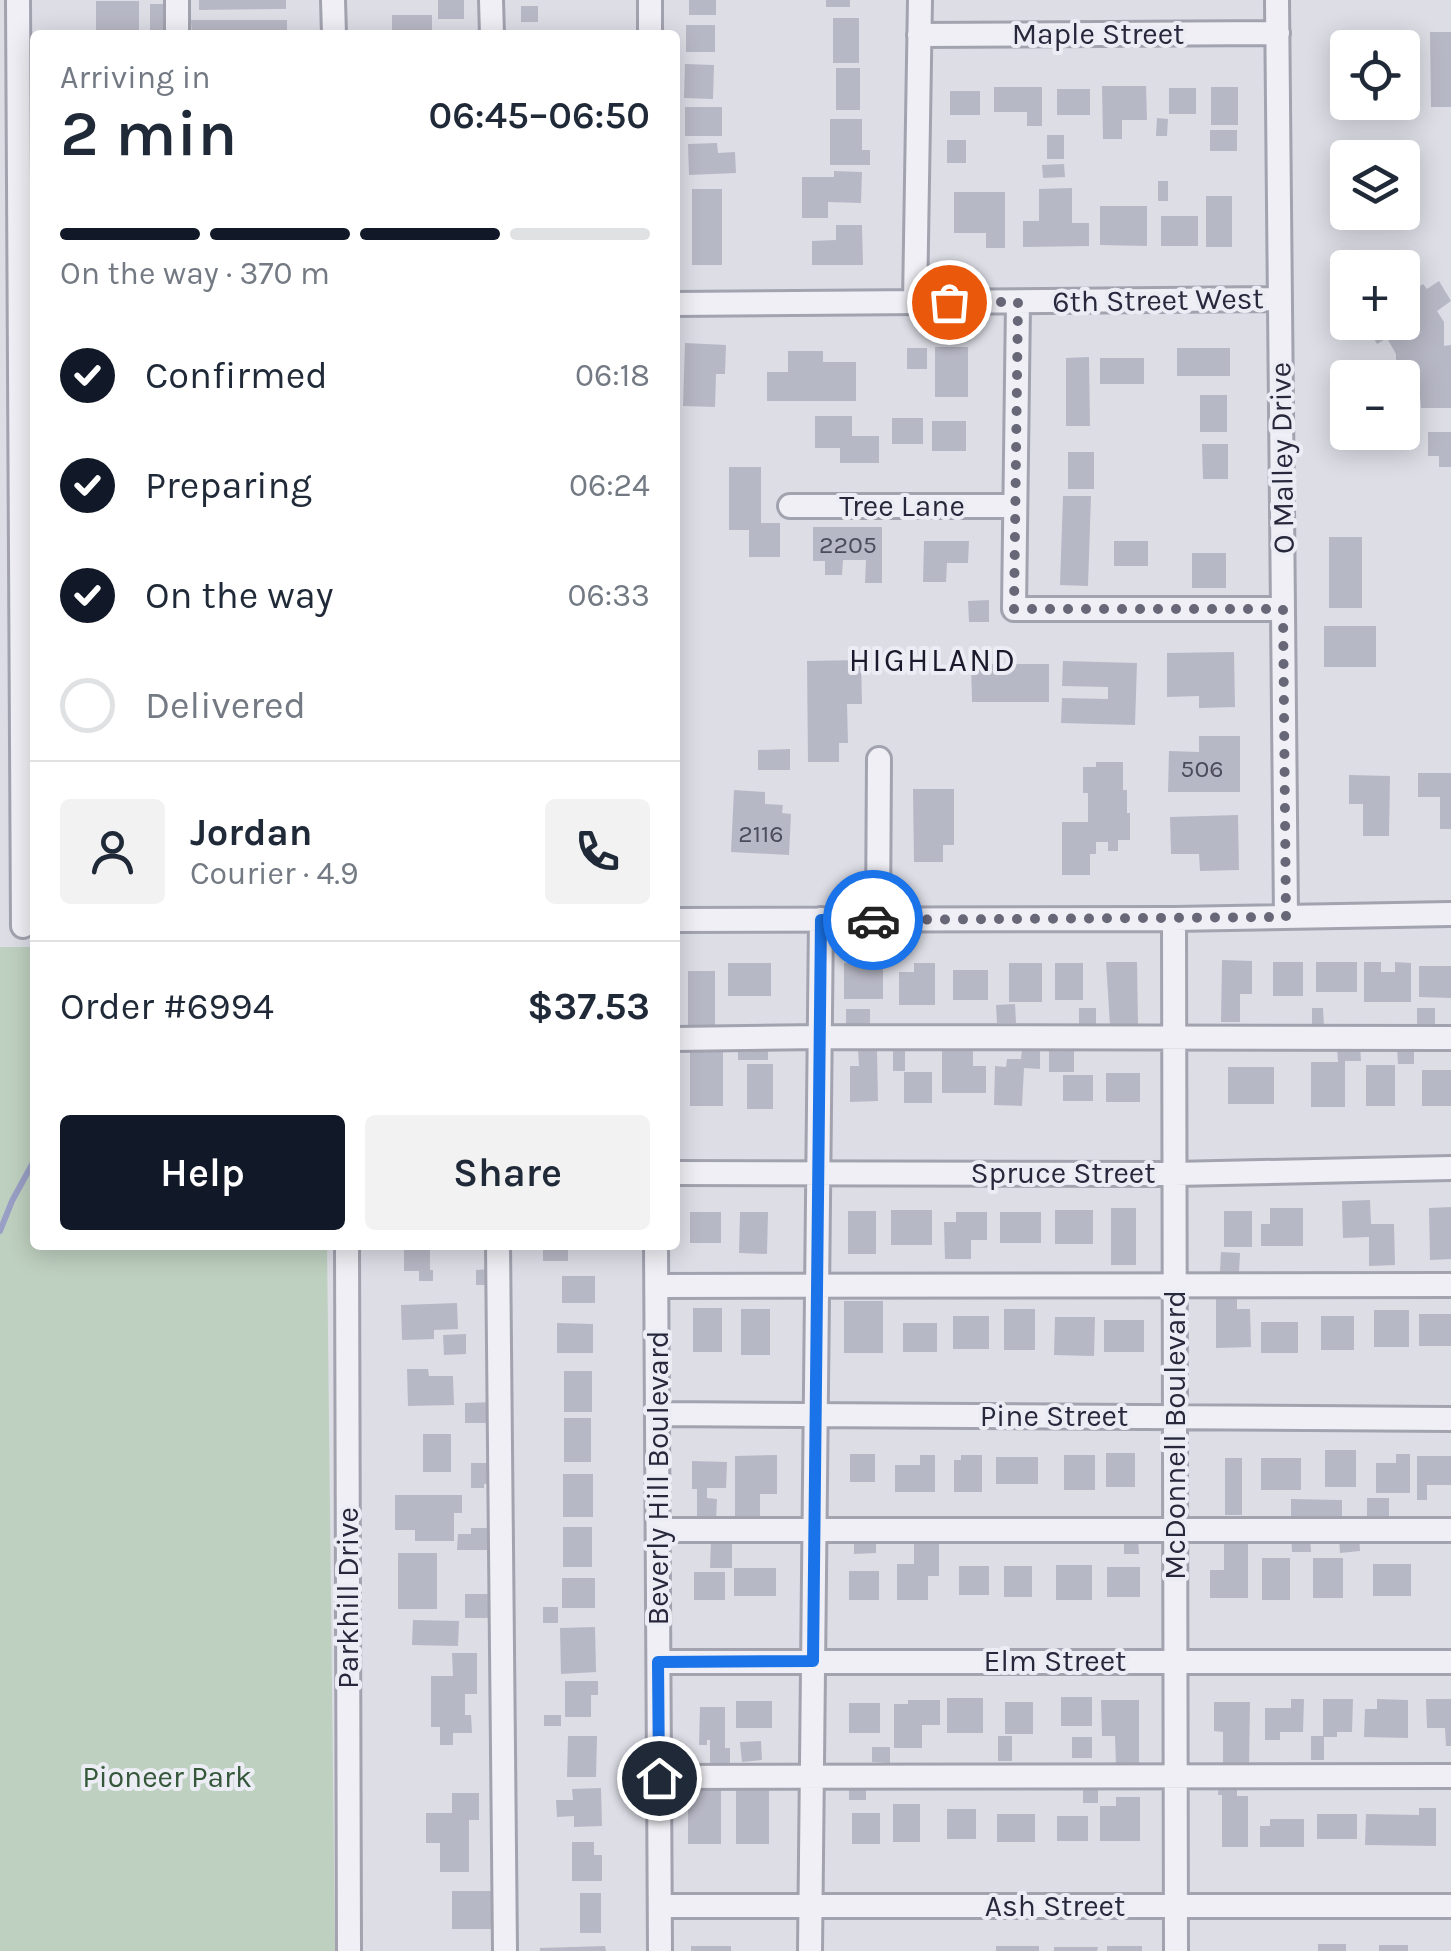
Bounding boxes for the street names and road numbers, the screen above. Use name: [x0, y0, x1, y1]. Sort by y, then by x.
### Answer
street label: Maple Street: [1012, 16, 1184, 52]
street label: 6th Street West: [1052, 280, 1264, 320]
street label: O Malley Drive: [1262, 362, 1302, 554]
street label: Tree Lane: [839, 488, 965, 524]
street label: Spruce Street: [970, 1155, 1156, 1191]
street label: McDonnell Boulevard: [1157, 1290, 1193, 1580]
street label: Beverly Hill Boulevard: [640, 1330, 676, 1626]
street label: Pine Street: [980, 1398, 1128, 1434]
street label: Parkhill Drive: [330, 1507, 366, 1689]
street label: Elm Street: [984, 1643, 1126, 1679]
street label: Ash Street: [985, 1888, 1125, 1924]

